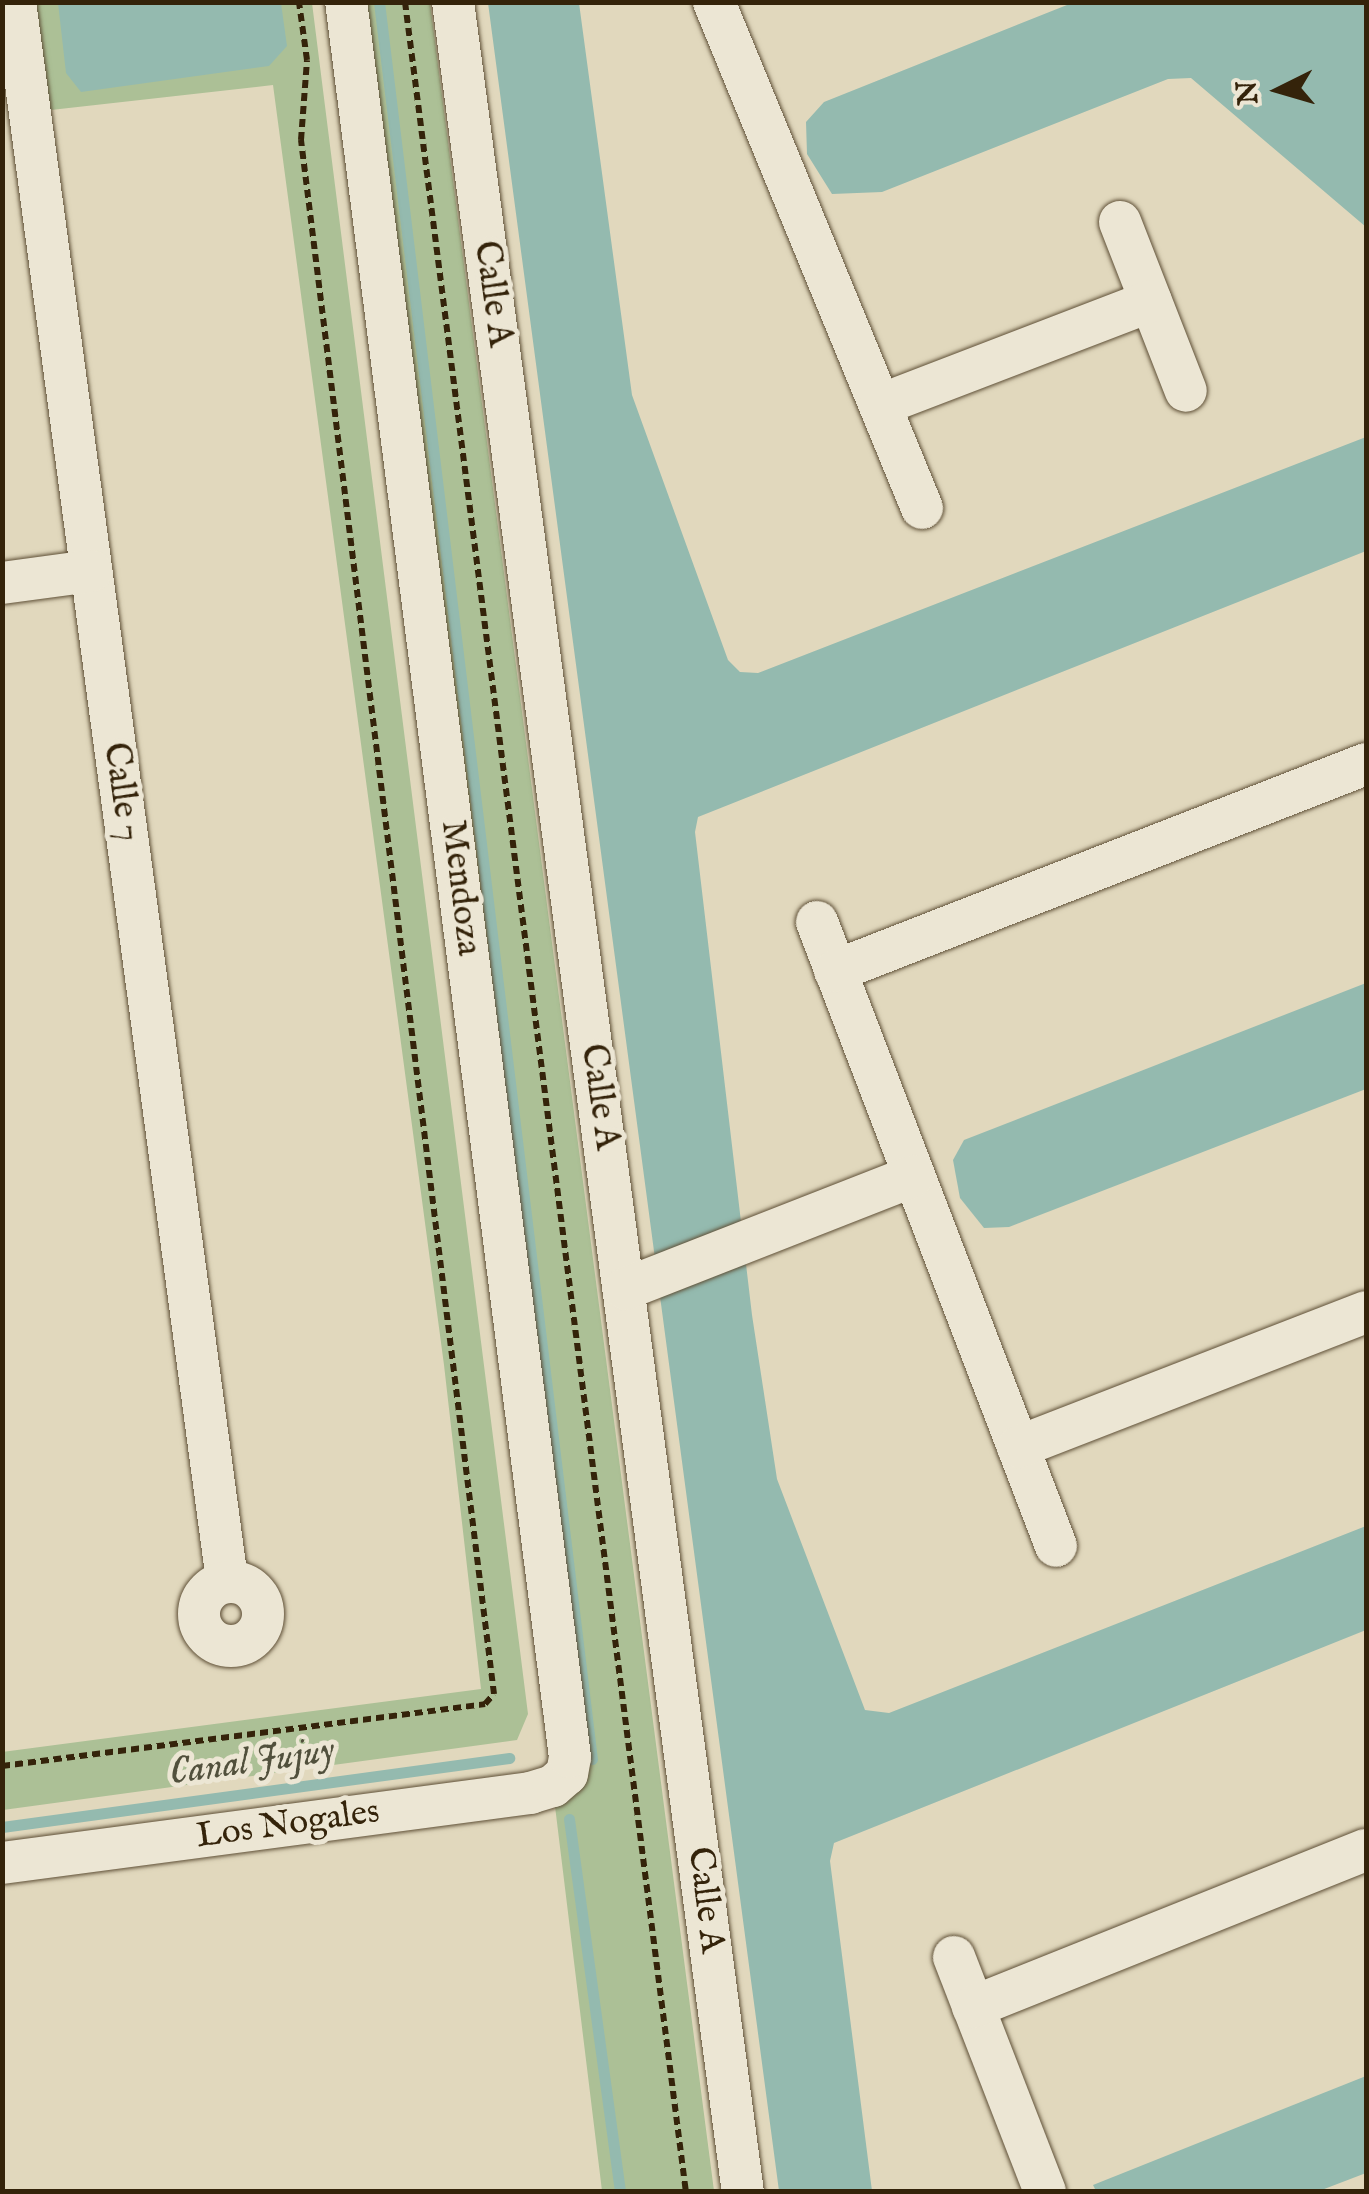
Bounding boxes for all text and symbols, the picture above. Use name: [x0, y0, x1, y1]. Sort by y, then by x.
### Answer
north arrow: [1229, 40, 1329, 140]
text: N: [1230, 79, 1267, 106]
street label: Calle A: [464, 238, 520, 350]
street label: Calle 7: [93, 740, 149, 844]
street label: Mendoza: [431, 818, 489, 958]
street label: Calle A: [571, 1041, 627, 1153]
water label: Canal Jujuy: [166, 1729, 338, 1797]
street label: Los Nogales: [194, 1791, 382, 1859]
street label: Calle A: [678, 1845, 732, 1955]

